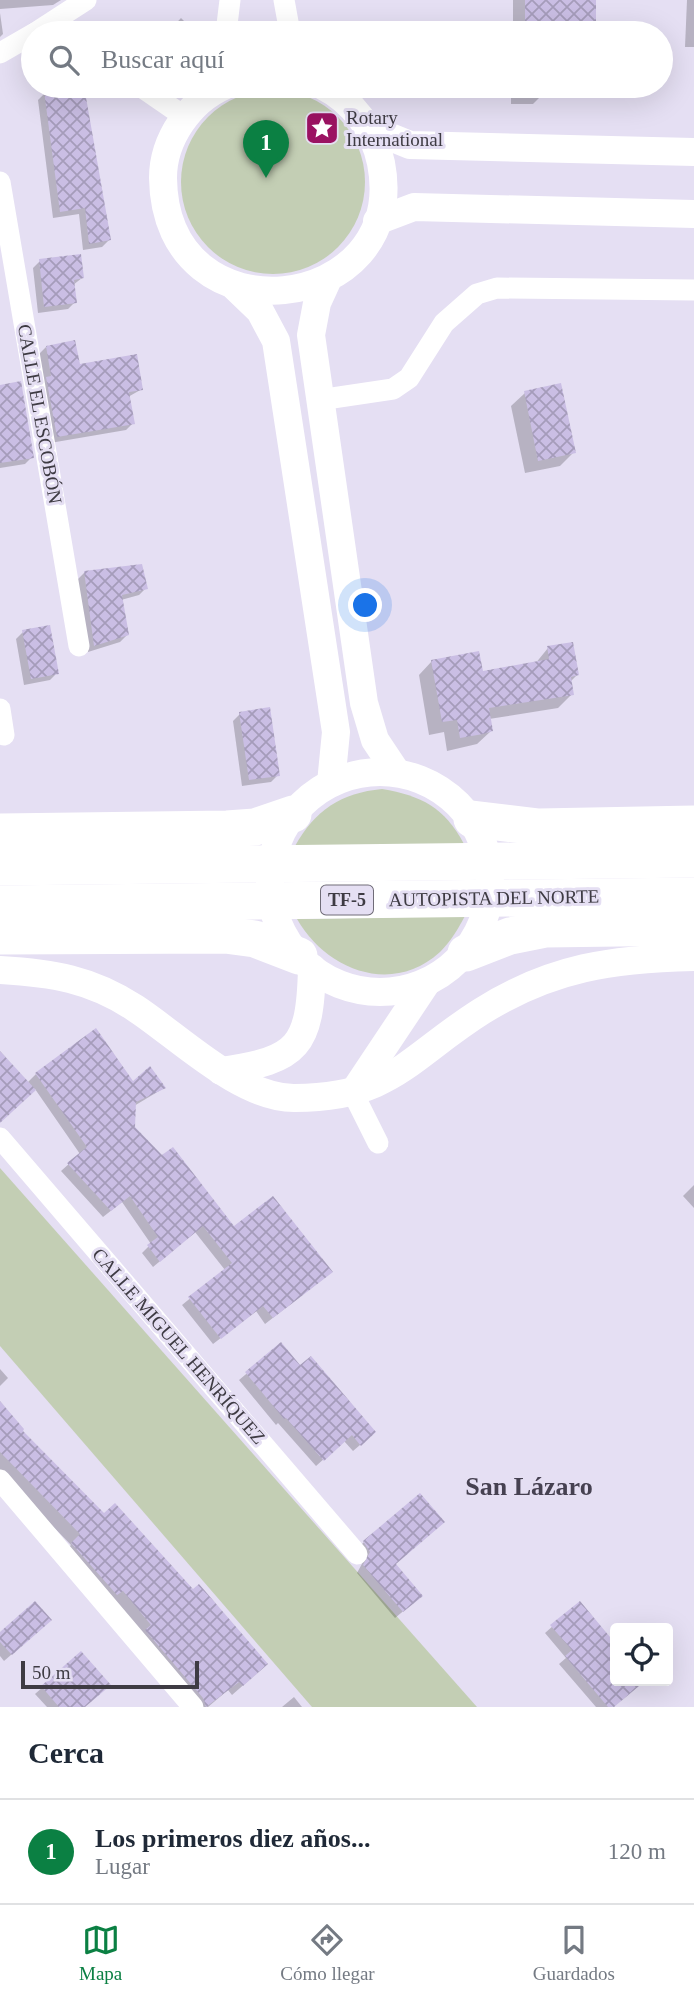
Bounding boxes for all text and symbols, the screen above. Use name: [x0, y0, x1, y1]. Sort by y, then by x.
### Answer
search box: [21, 21, 673, 98]
icon: search: [45, 41, 83, 79]
text: Buscar aquí: [101, 45, 224, 74]
place label: Rotary International: [346, 107, 443, 150]
place icon: Rotary International: [303, 109, 341, 147]
pin: 1: [243, 120, 289, 178]
street label: CALLE EL ESCOBÓN: [14, 323, 66, 506]
your location: [348, 588, 382, 622]
road number: TF-5: [321, 886, 373, 915]
street label: AUTOPISTA DEL NORTE: [389, 886, 599, 910]
street label: CALLE MIGUEL HENRÍQUEZ: [88, 1244, 270, 1448]
district label: San Lázaro: [465, 1472, 593, 1501]
map controls: [610, 1623, 673, 1686]
button: locate: [610, 1623, 673, 1686]
scale bar: [21, 1658, 200, 1690]
text: 50 m: [32, 1662, 71, 1683]
text: Cerca: [28, 1736, 104, 1769]
text: Los primeros diez años...: [95, 1824, 370, 1853]
text: 1: [45, 1839, 57, 1864]
text: 120 m: [608, 1839, 666, 1864]
text: Lugar: [95, 1854, 150, 1879]
tab: Mapa: [79, 1921, 122, 1985]
tab: Cómo llegar: [280, 1921, 375, 1985]
tab: Guardados: [533, 1921, 615, 1985]

